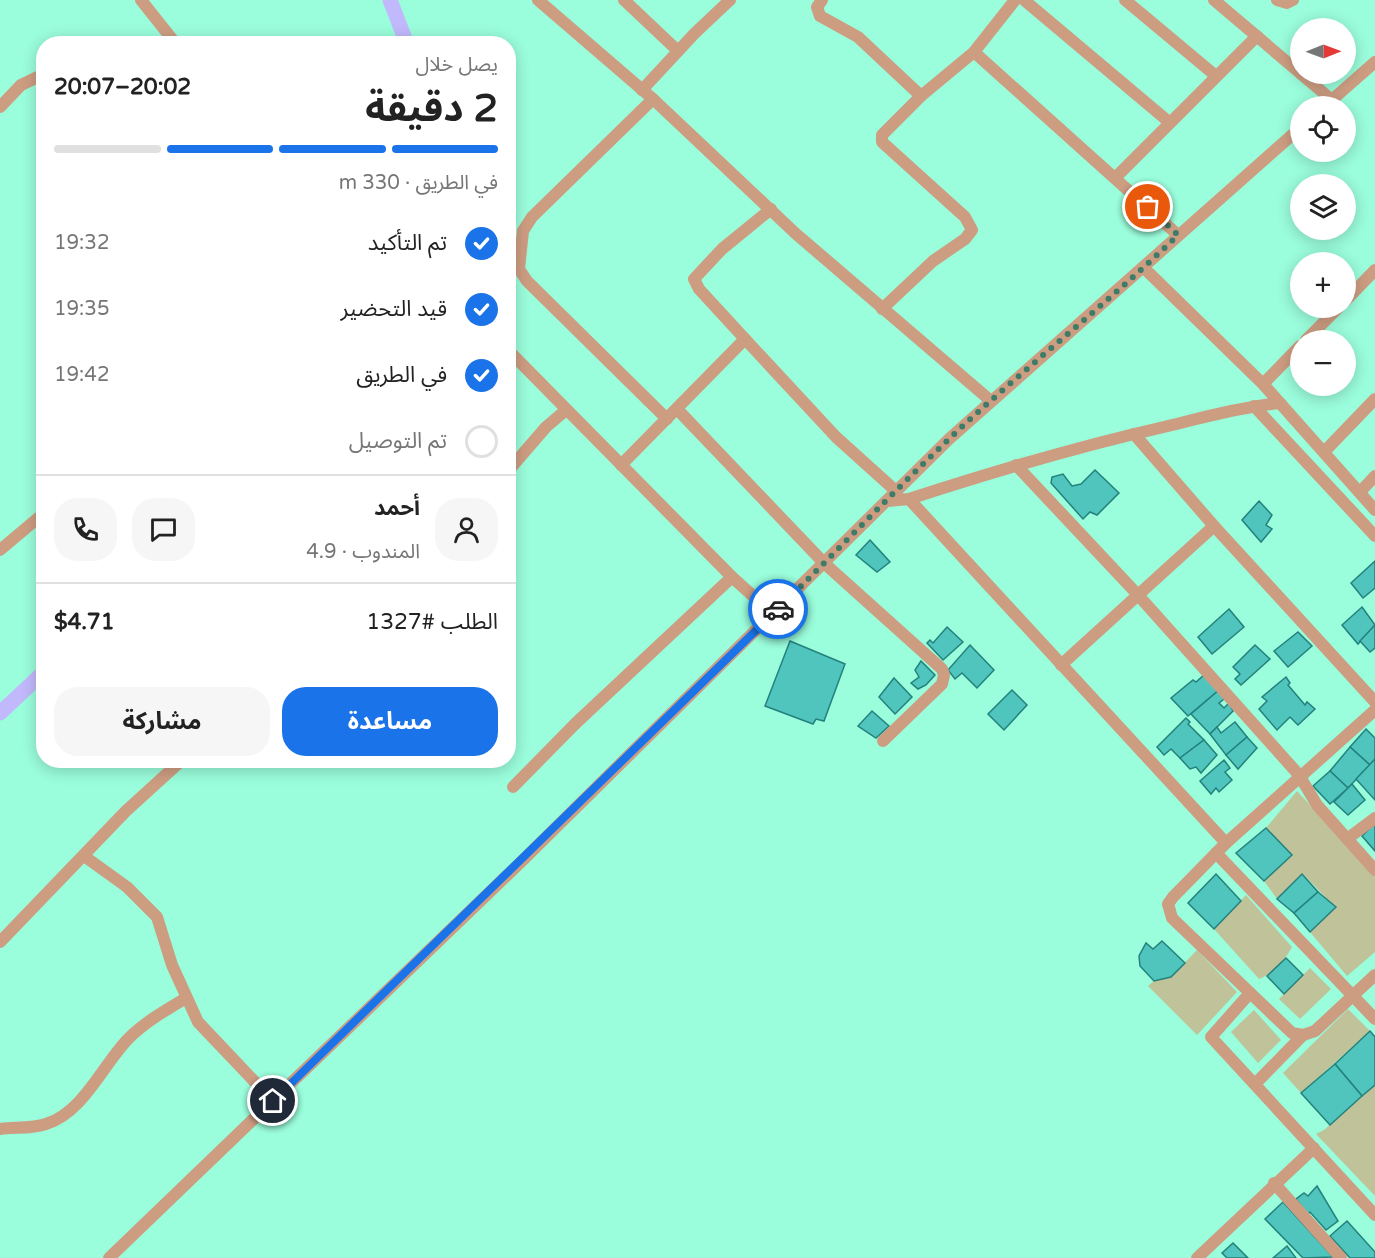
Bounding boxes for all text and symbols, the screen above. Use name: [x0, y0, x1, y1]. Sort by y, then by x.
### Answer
north arrow: [1290, 18, 1356, 84]
map controls: [1290, 18, 1356, 396]
text: يصل خلال: [416, 53, 498, 77]
text: 20:02–20:07: [54, 74, 191, 100]
text: 2 دقيقة: [365, 85, 498, 132]
button: locate: [1290, 96, 1356, 162]
text: في الطريق · 330 m: [339, 171, 498, 195]
button: layers: [1290, 174, 1356, 240]
pin: [1122, 181, 1173, 232]
icon: bag: [1131, 190, 1164, 223]
icon: check: [465, 227, 498, 260]
text: تم التأكيد: [368, 230, 447, 256]
text: 19:32: [54, 231, 109, 255]
button: +: [1290, 252, 1356, 318]
icon: check: [465, 293, 498, 326]
text: قيد التحضير: [341, 296, 447, 322]
text: 19:35: [54, 297, 109, 321]
button: −: [1290, 330, 1356, 396]
icon: check: [465, 359, 498, 392]
text: في الطريق: [356, 362, 447, 388]
text: 19:42: [54, 363, 109, 387]
text: تم التوصيل: [349, 428, 447, 454]
text: أحمد: [374, 495, 420, 521]
button: phone: [54, 498, 117, 561]
button: chat: [132, 498, 195, 561]
button: person: [435, 498, 498, 561]
text: المندوب · 4.9: [306, 540, 420, 564]
courier: [748, 579, 808, 639]
icon: car: [762, 593, 795, 626]
text: $4.71: [54, 609, 115, 635]
text: الطلب #1327: [366, 609, 498, 635]
button: مشاركة: [54, 687, 270, 756]
button: مساعدة: [282, 687, 498, 756]
pin: [247, 1075, 298, 1126]
icon: home: [256, 1084, 289, 1117]

